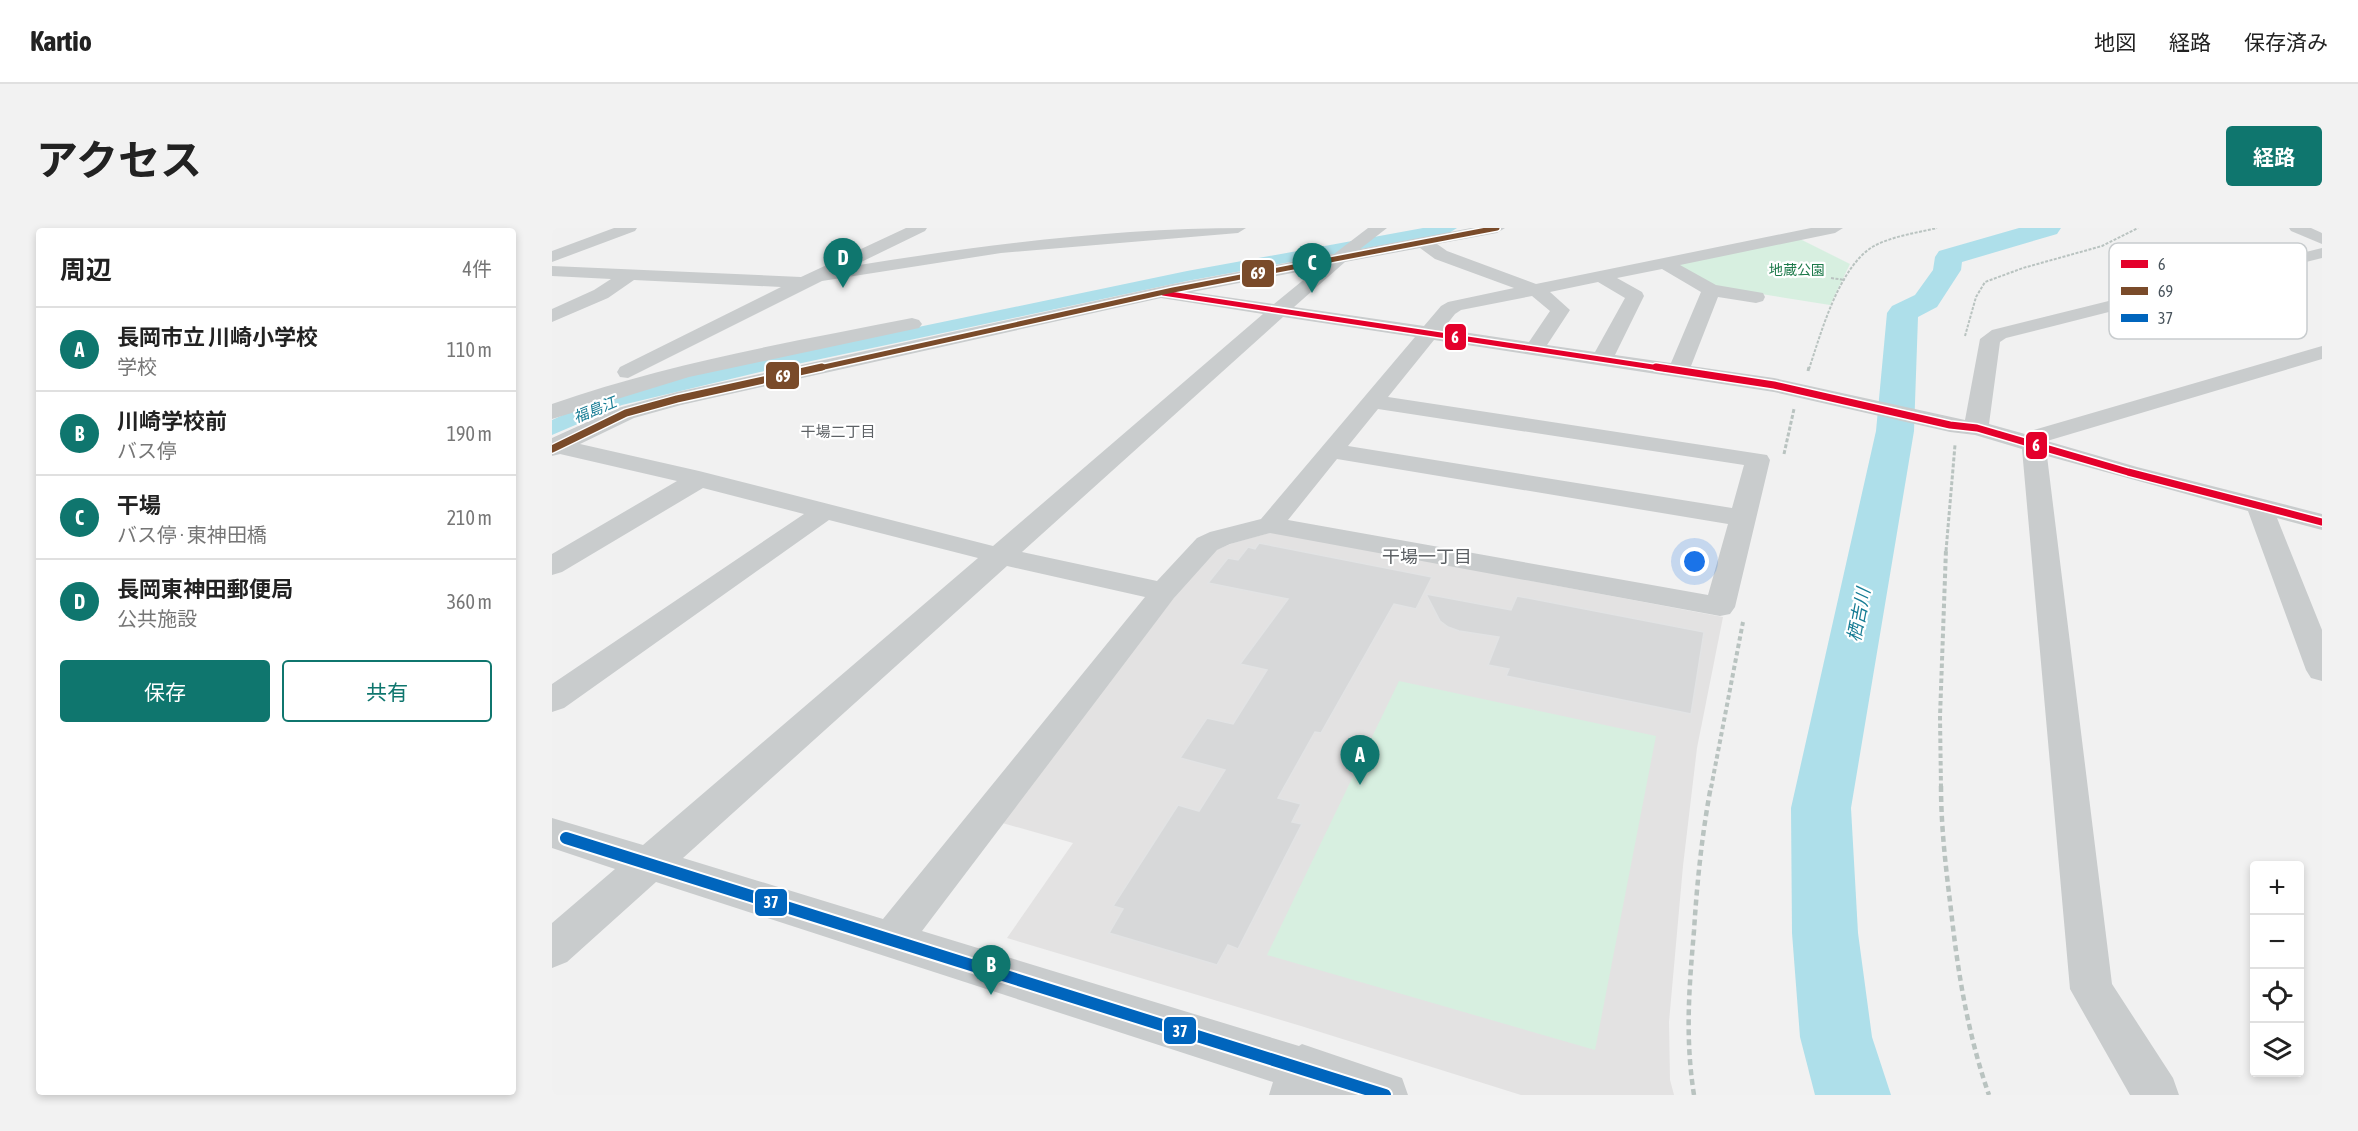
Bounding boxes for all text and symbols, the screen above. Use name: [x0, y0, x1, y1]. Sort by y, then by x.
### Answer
text: Kartio: [30, 25, 92, 57]
text: 地図: [2094, 30, 2136, 54]
text: 経路: [2169, 30, 2211, 54]
text: 保存済み: [2244, 30, 2328, 54]
button: 経路: [2226, 126, 2322, 186]
text: アクセス: [36, 136, 202, 184]
pin: D: [824, 238, 862, 288]
legend: [2109, 243, 2307, 339]
pin: C: [1292, 244, 1332, 293]
text: 周辺: [60, 255, 112, 285]
text: 6: [2158, 255, 2166, 273]
text: 4件: [463, 257, 492, 280]
line badge: 69: [1241, 259, 1275, 288]
park label: 地蔵公園: [1769, 262, 1825, 278]
text: 69: [1250, 264, 1266, 282]
text: 69: [2158, 282, 2173, 300]
text: 37: [2158, 309, 2173, 327]
line badge: 6: [1444, 323, 1467, 351]
text: 長岡市立 川崎小学校: [117, 324, 318, 350]
text: 6: [1451, 328, 1459, 346]
text: A: [75, 338, 84, 361]
text: 110 m: [447, 338, 492, 361]
text: 学校: [117, 355, 157, 378]
line badge: 69: [765, 361, 800, 390]
text: 69: [775, 367, 791, 385]
water label: 福島江: [571, 392, 621, 426]
text: 川崎学校前: [117, 408, 227, 434]
text: B: [75, 422, 84, 445]
text: 190 m: [447, 422, 492, 445]
district label: 干場二丁目: [800, 423, 876, 440]
line badge: 6: [2025, 431, 2048, 460]
text: 6: [2032, 436, 2040, 454]
text: バス停: [117, 439, 177, 462]
text: 干場: [117, 492, 161, 518]
text: C: [75, 506, 84, 529]
text: 210 m: [447, 506, 492, 529]
text: バス停 · 東神田橋: [117, 523, 267, 546]
district label: 干場一丁目: [1382, 546, 1472, 567]
your location: [1680, 547, 1709, 576]
text: 長岡東神田郵便局: [117, 576, 293, 602]
water label: 栖吉川: [1843, 584, 1874, 643]
text: D: [74, 590, 85, 613]
text: 360 m: [447, 590, 492, 613]
text: 公共施設: [117, 607, 197, 630]
button: 保存: [60, 660, 270, 722]
button: 共有: [282, 660, 492, 722]
pin: A: [1340, 736, 1380, 785]
map controls: [2250, 861, 2304, 1077]
button: +: [2250, 861, 2304, 915]
line badge: 37: [754, 888, 788, 917]
text: 37: [763, 893, 779, 911]
button: −: [2250, 915, 2304, 969]
pin: B: [972, 946, 1010, 995]
button: locate: [2250, 969, 2304, 1023]
line badge: 37: [1163, 1016, 1197, 1045]
text: 37: [1172, 1022, 1188, 1040]
button: layers: [2250, 1023, 2304, 1077]

